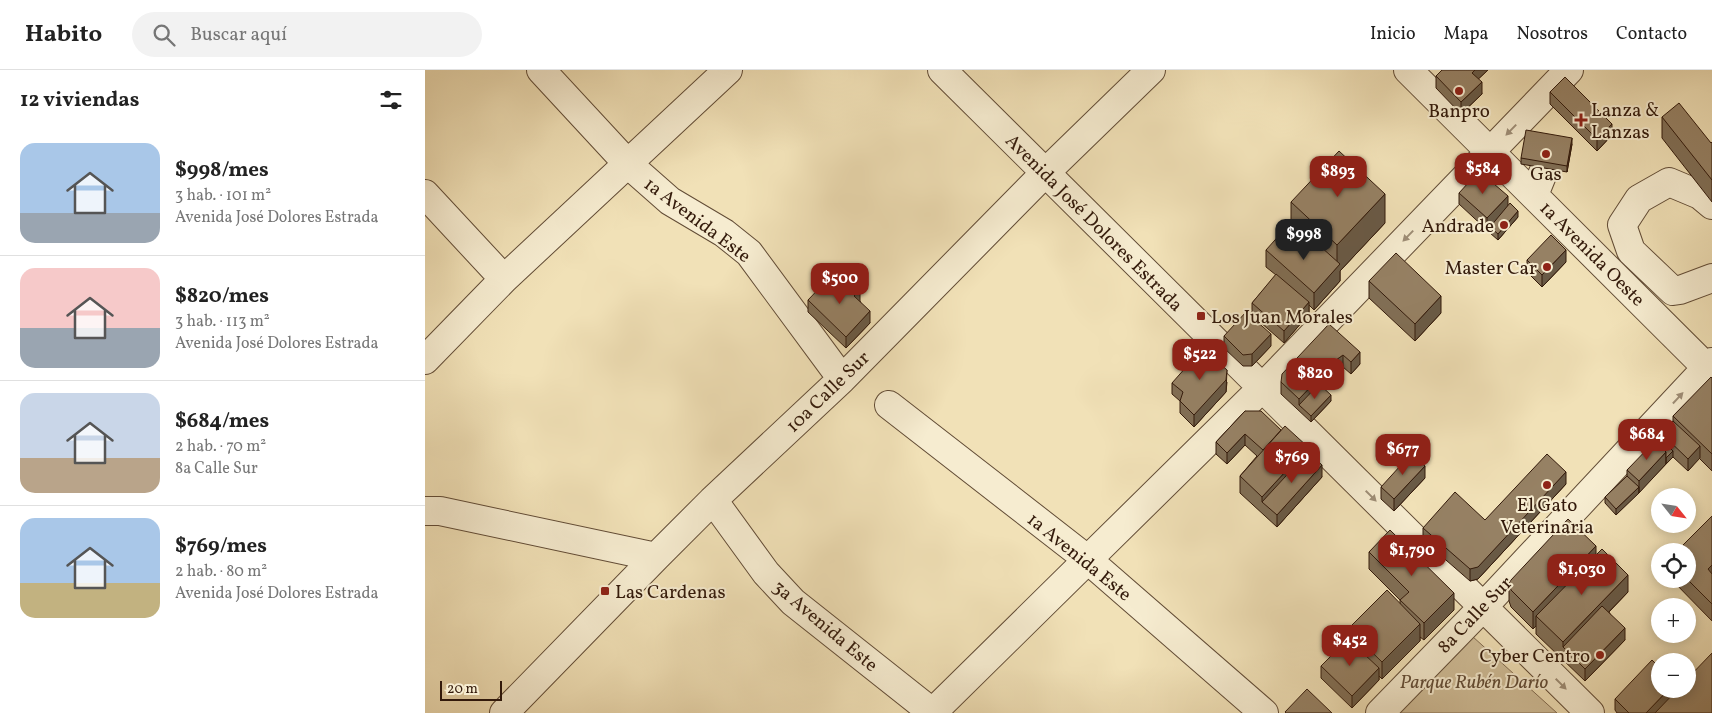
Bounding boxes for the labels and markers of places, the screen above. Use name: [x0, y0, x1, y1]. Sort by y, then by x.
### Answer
marker: Banpro: [1453, 85, 1465, 97]
place label: Lanza & Lanzas: [1591, 98, 1659, 146]
place label: Banpro: [1428, 99, 1490, 125]
marker: Lanza & Lanzas: [1575, 114, 1587, 126]
marker: Gas: [1540, 148, 1552, 160]
pin: $584: [1453, 152, 1513, 195]
pin: $893: [1308, 156, 1368, 198]
place label: Gas: [1530, 162, 1562, 188]
place label: Andrade: [1421, 214, 1494, 240]
pin: $998: [1274, 218, 1334, 261]
marker: Andrade: [1498, 219, 1510, 231]
place label: Master Car: [1445, 256, 1537, 282]
marker: Master Car: [1541, 261, 1553, 273]
pin: $500: [810, 262, 870, 305]
place label: Los Juan Morales: [1211, 305, 1353, 331]
marker: Los Juan Morales: [1195, 310, 1207, 322]
pin: $522: [1170, 338, 1230, 381]
pin: $820: [1285, 358, 1345, 400]
pin: $684: [1617, 418, 1677, 461]
pin: $677: [1373, 434, 1433, 476]
pin: $769: [1262, 442, 1322, 484]
marker: El Gato Veterinaria: [1541, 479, 1553, 491]
place label: El Gato Veterinaria: [1500, 493, 1594, 541]
pin: $1,790: [1371, 534, 1453, 577]
pin: $1,030: [1541, 554, 1623, 596]
place label: Las Cardenas: [615, 580, 726, 606]
marker: Las Cardenas: [599, 585, 611, 597]
pin: $452: [1320, 624, 1380, 667]
place label: Cyber Centro: [1479, 644, 1590, 670]
marker: Cyber Centro: [1594, 649, 1606, 661]

